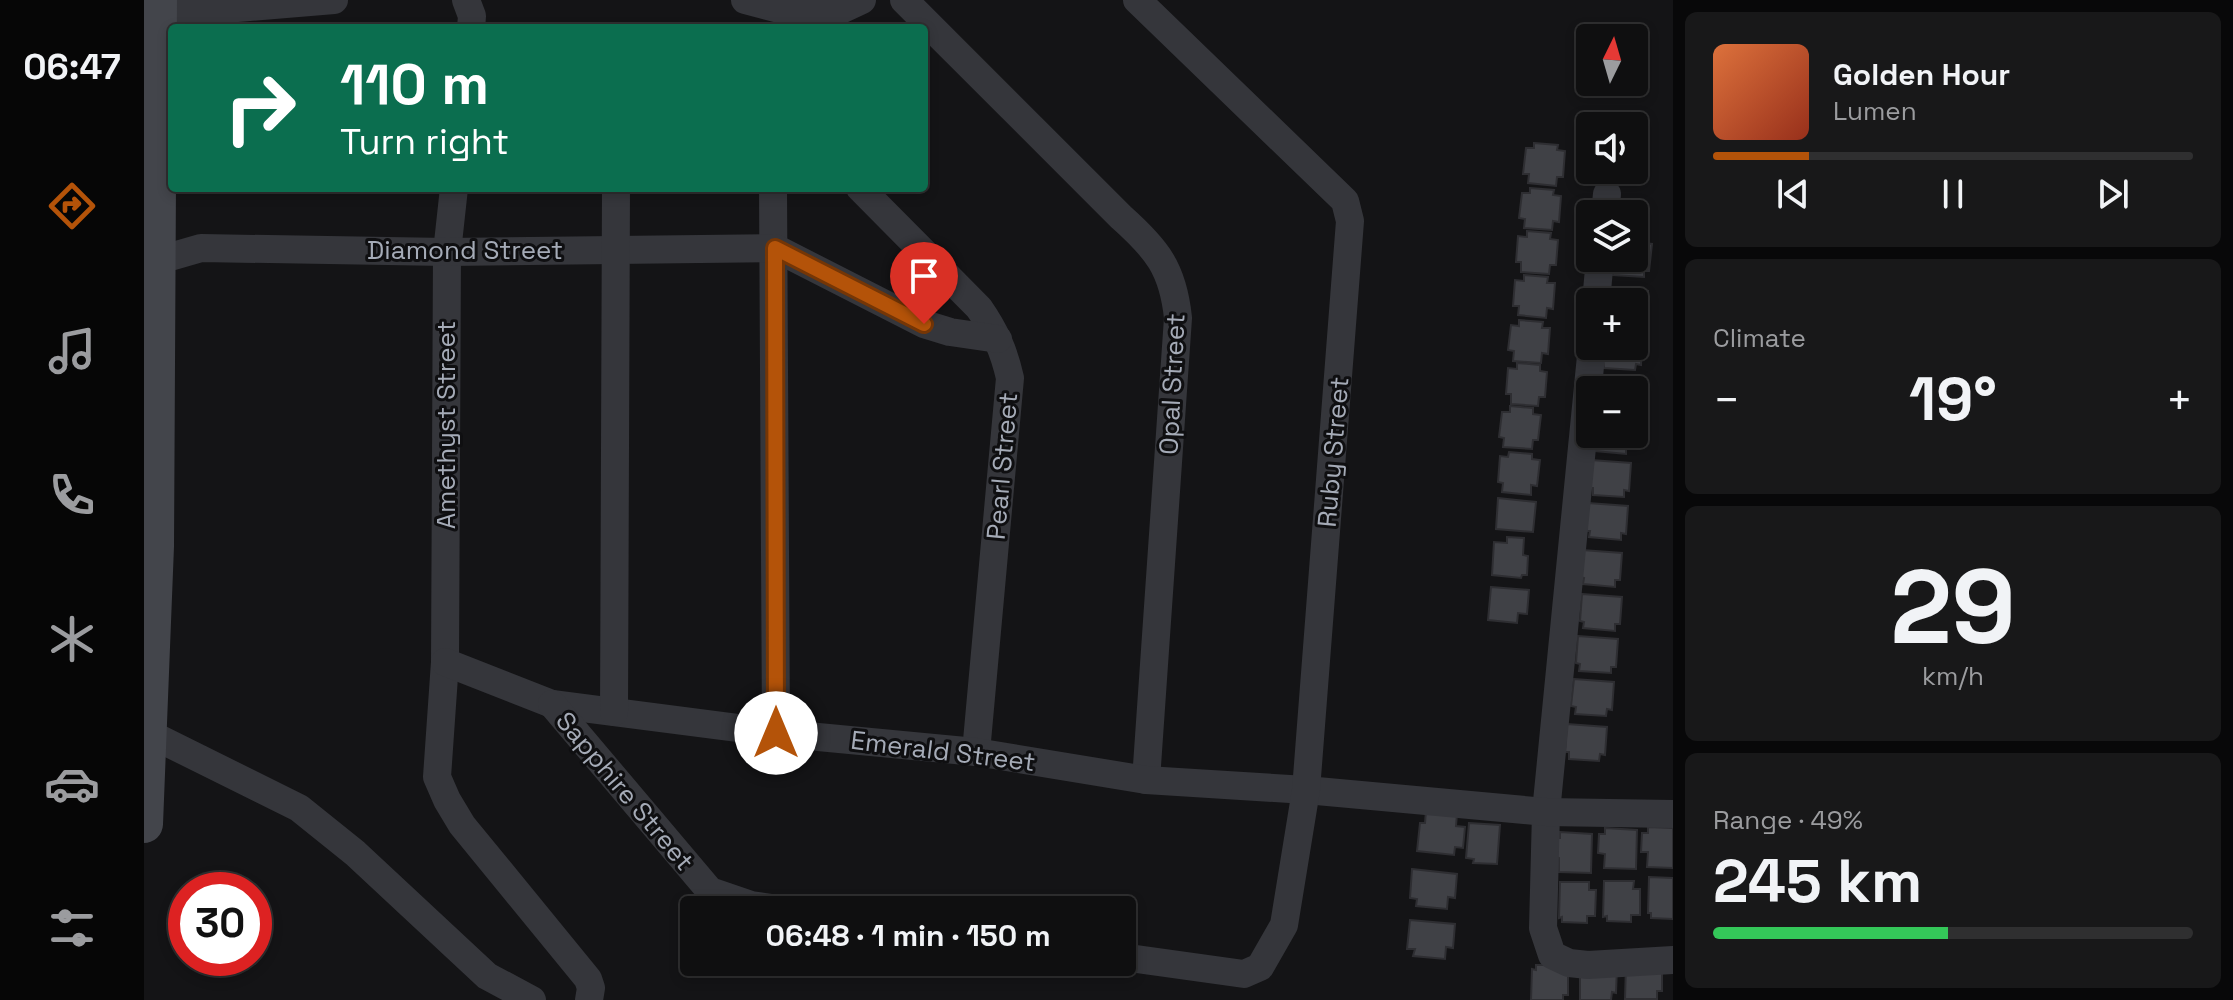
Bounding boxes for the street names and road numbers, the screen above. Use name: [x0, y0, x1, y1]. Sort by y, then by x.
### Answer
street label: Diamond Street: [367, 233, 563, 267]
street label: Opal Street: [1151, 312, 1193, 456]
street label: Amethyst Street: [429, 321, 463, 529]
street label: Ruby Street: [1309, 375, 1357, 529]
street label: Pearl Street: [979, 391, 1025, 541]
street label: Sapphire Street: [548, 704, 702, 878]
street label: Emerald Street: [849, 723, 1037, 779]

